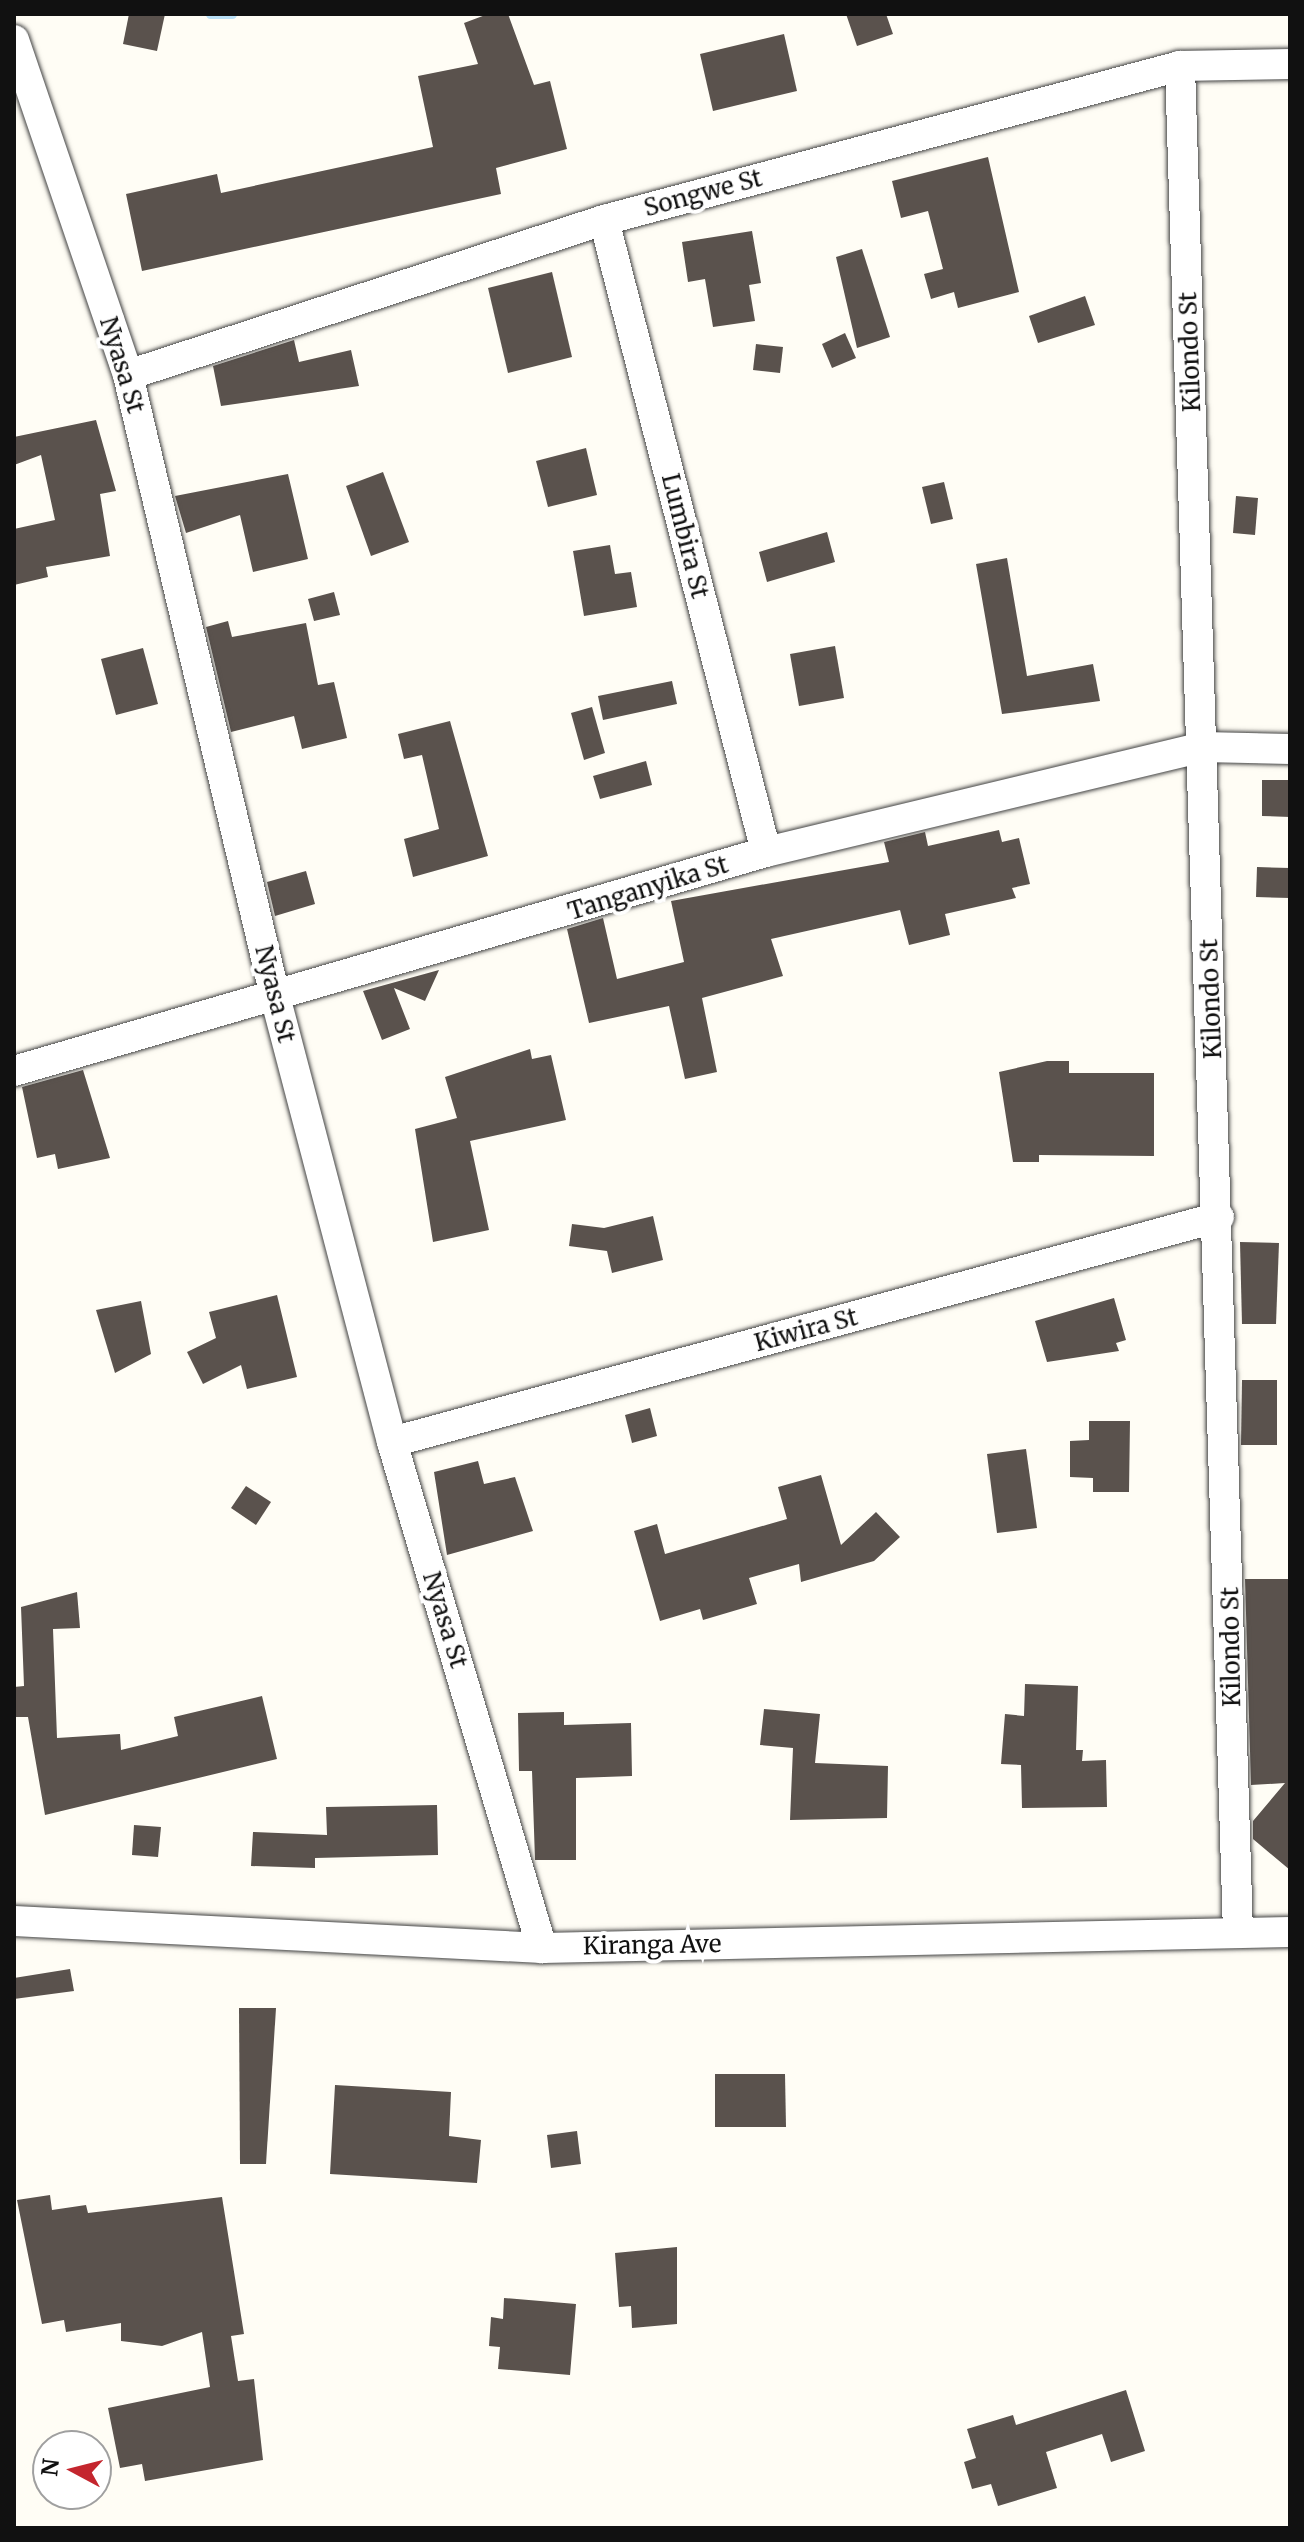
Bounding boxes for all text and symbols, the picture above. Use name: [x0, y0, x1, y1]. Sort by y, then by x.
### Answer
street label: Songwe St: [641, 163, 765, 223]
street label: Kilondo St: [1174, 292, 1206, 412]
street label: Nyasa St: [94, 313, 150, 417]
street label: Lumbira St: [656, 471, 714, 601]
street label: Tanganyika St: [564, 850, 732, 926]
street label: Kilondo St: [1195, 939, 1227, 1059]
street label: Nyasa St: [249, 942, 301, 1046]
street label: Kiwira St: [751, 1302, 861, 1358]
street label: Nyasa St: [417, 1568, 473, 1672]
street label: Kilondo St: [1216, 1587, 1246, 1707]
street label: Kiranga Ave: [582, 1929, 722, 1961]
north arrow: [32, 2430, 112, 2510]
text: N: [35, 2457, 65, 2478]

